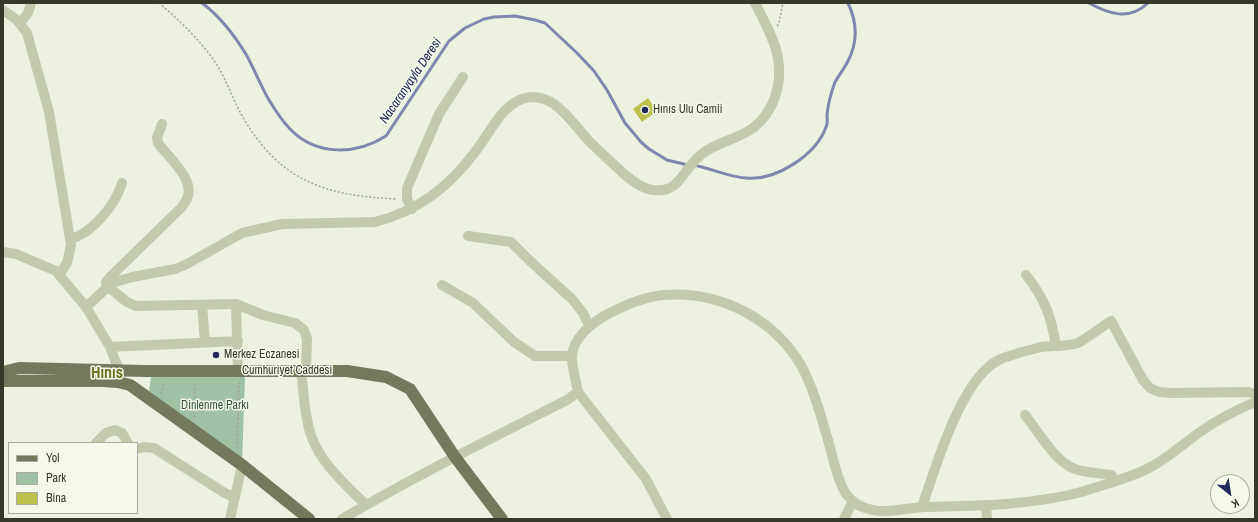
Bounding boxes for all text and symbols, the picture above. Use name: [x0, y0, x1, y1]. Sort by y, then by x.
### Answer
water label: Nacaranyayla Deresi: [377, 35, 445, 127]
place label: Hınıs Ulu Camii: [653, 103, 722, 117]
marker: Hınıs Ulu Camii: [640, 105, 650, 115]
place label: Merkez Eczanesi: [224, 348, 299, 362]
marker: Merkez Eczanesi: [211, 350, 221, 360]
district label: Hınıs: [91, 364, 123, 384]
street label: Cumhuriyet Caddesi: [242, 364, 332, 378]
park label: Dinlenme Parkı: [181, 399, 249, 413]
legend: [8, 442, 138, 514]
text: Yol: [46, 450, 59, 466]
text: Park: [46, 470, 66, 486]
north arrow: [1210, 474, 1250, 514]
text: Bina: [46, 490, 66, 506]
text: K: [1229, 496, 1242, 511]

